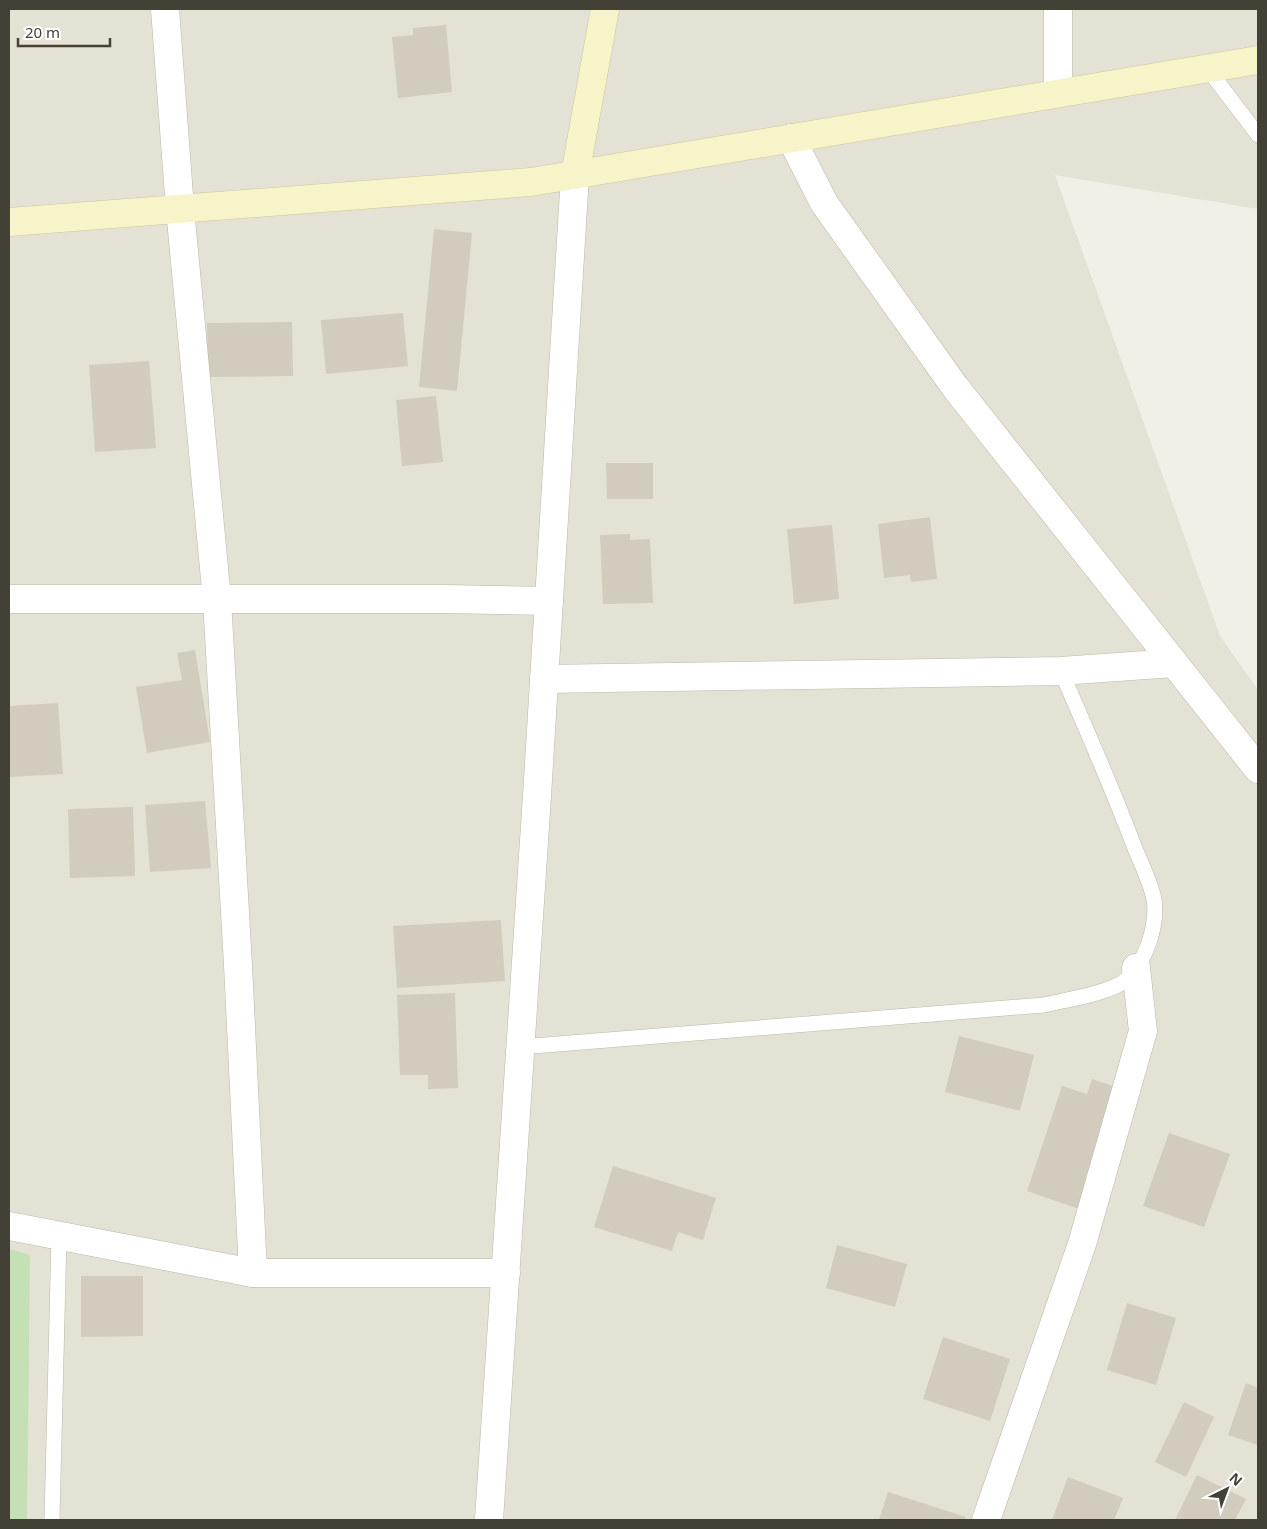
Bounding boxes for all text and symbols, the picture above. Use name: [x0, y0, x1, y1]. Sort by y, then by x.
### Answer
scale bar: [18, 15, 110, 47]
text: 20 m: [25, 22, 60, 42]
north arrow: [1202, 1464, 1252, 1514]
text: N: [1225, 1468, 1247, 1490]

